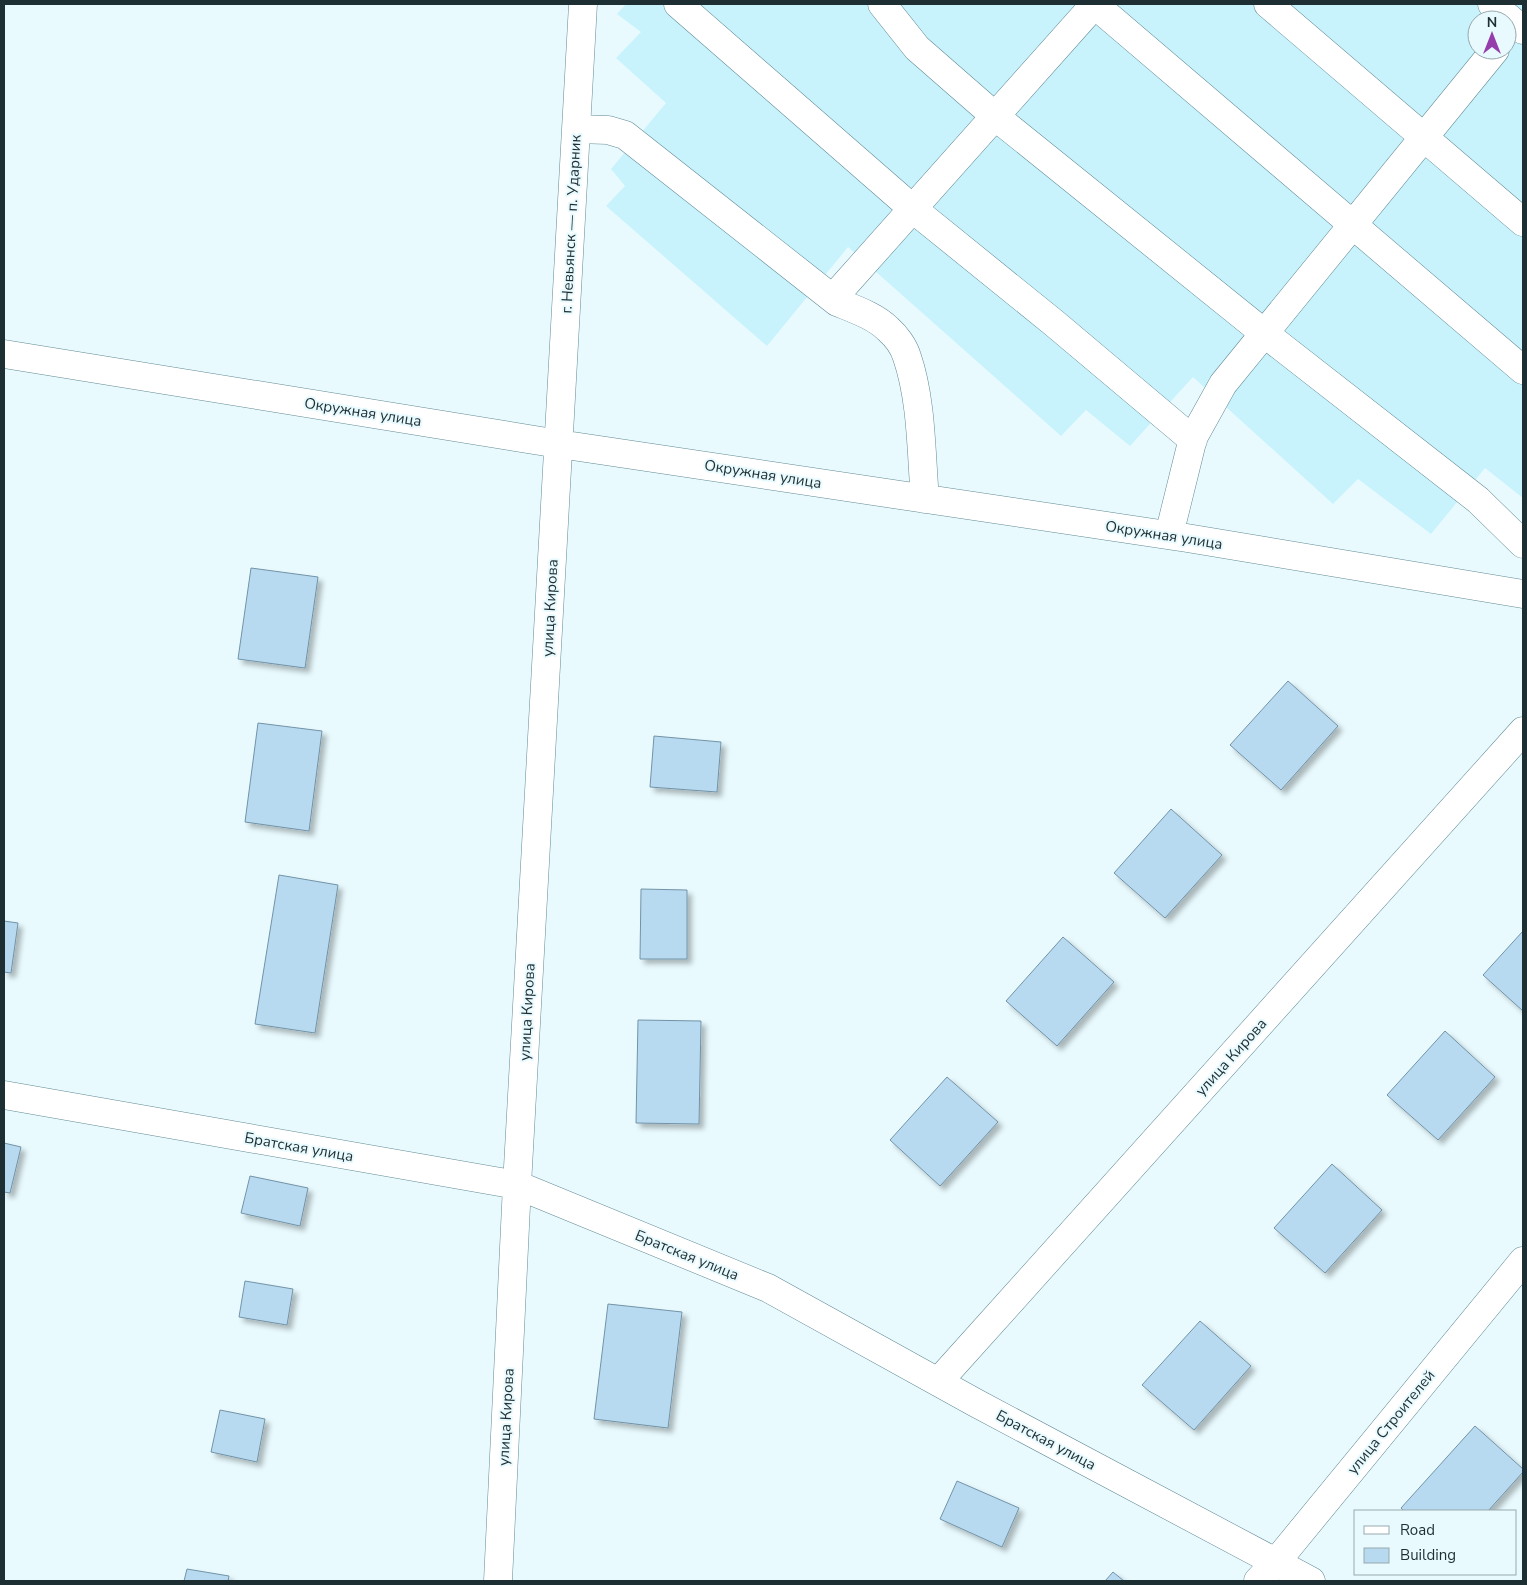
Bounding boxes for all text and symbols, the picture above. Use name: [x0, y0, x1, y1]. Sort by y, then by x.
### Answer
north arrow: [1467, 10, 1517, 60]
text: N: [1487, 13, 1497, 32]
street label: г. Невьянск — п. Ударник: [556, 134, 586, 314]
street label: Окружная улица: [303, 393, 423, 431]
street label: Окружная улица: [703, 455, 823, 493]
street label: Окружная улица: [1104, 516, 1224, 554]
street label: улица Кирова: [537, 559, 563, 657]
street label: улица Кирова: [514, 963, 540, 1061]
street label: улица Кирова: [1191, 1014, 1271, 1100]
street label: Братская улица: [243, 1128, 355, 1166]
street label: Братская улица: [632, 1225, 742, 1285]
street label: улица Строителей: [1343, 1366, 1439, 1478]
street label: улица Кирова: [493, 1368, 519, 1466]
street label: Братская улица: [993, 1405, 1099, 1475]
legend: [1354, 1510, 1517, 1575]
text: Road: [1400, 1520, 1435, 1540]
text: Building: [1400, 1545, 1456, 1565]

